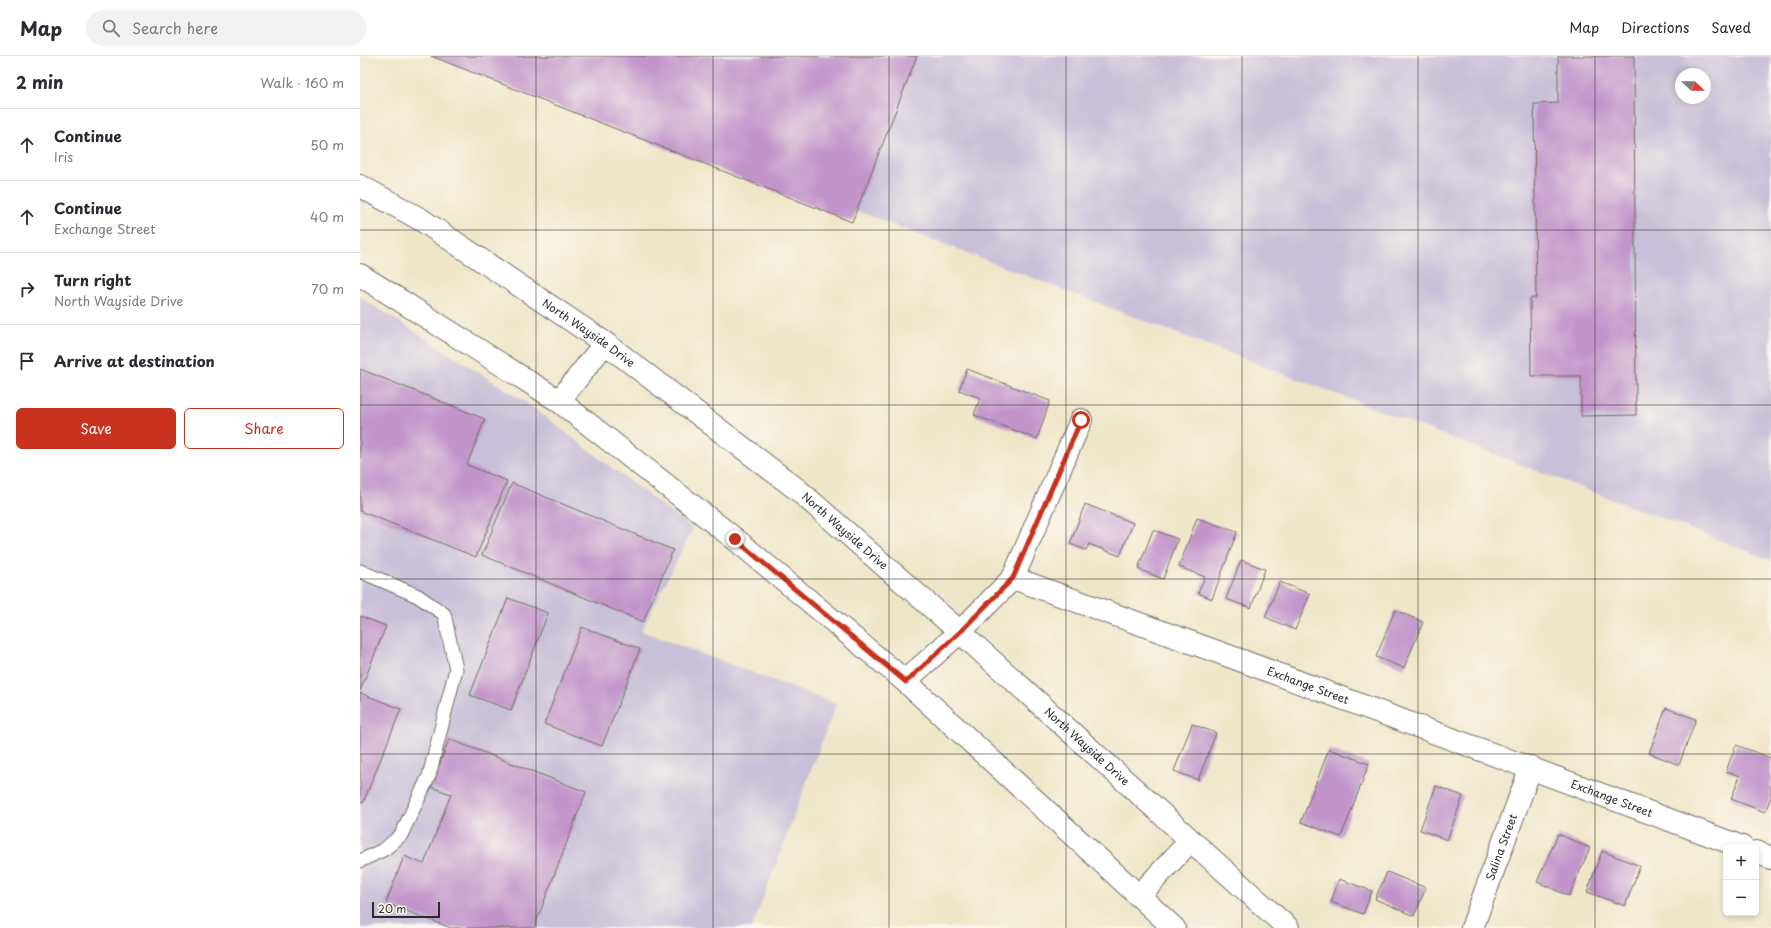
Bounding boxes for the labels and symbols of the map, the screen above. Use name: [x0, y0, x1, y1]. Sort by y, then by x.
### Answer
north arrow: [1675, 68, 1711, 104]
street label: North Wayside Drive: [539, 294, 639, 371]
route start: [1072, 411, 1090, 429]
street label: North Wayside Drive: [798, 488, 892, 573]
route end: [726, 530, 744, 548]
street label: Exchange Street: [1265, 662, 1352, 708]
street label: North Wayside Drive: [1041, 703, 1134, 789]
street label: Exchange Street: [1569, 775, 1656, 821]
street label: Salina Street: [1481, 811, 1521, 883]
scale bar: [372, 900, 440, 919]

